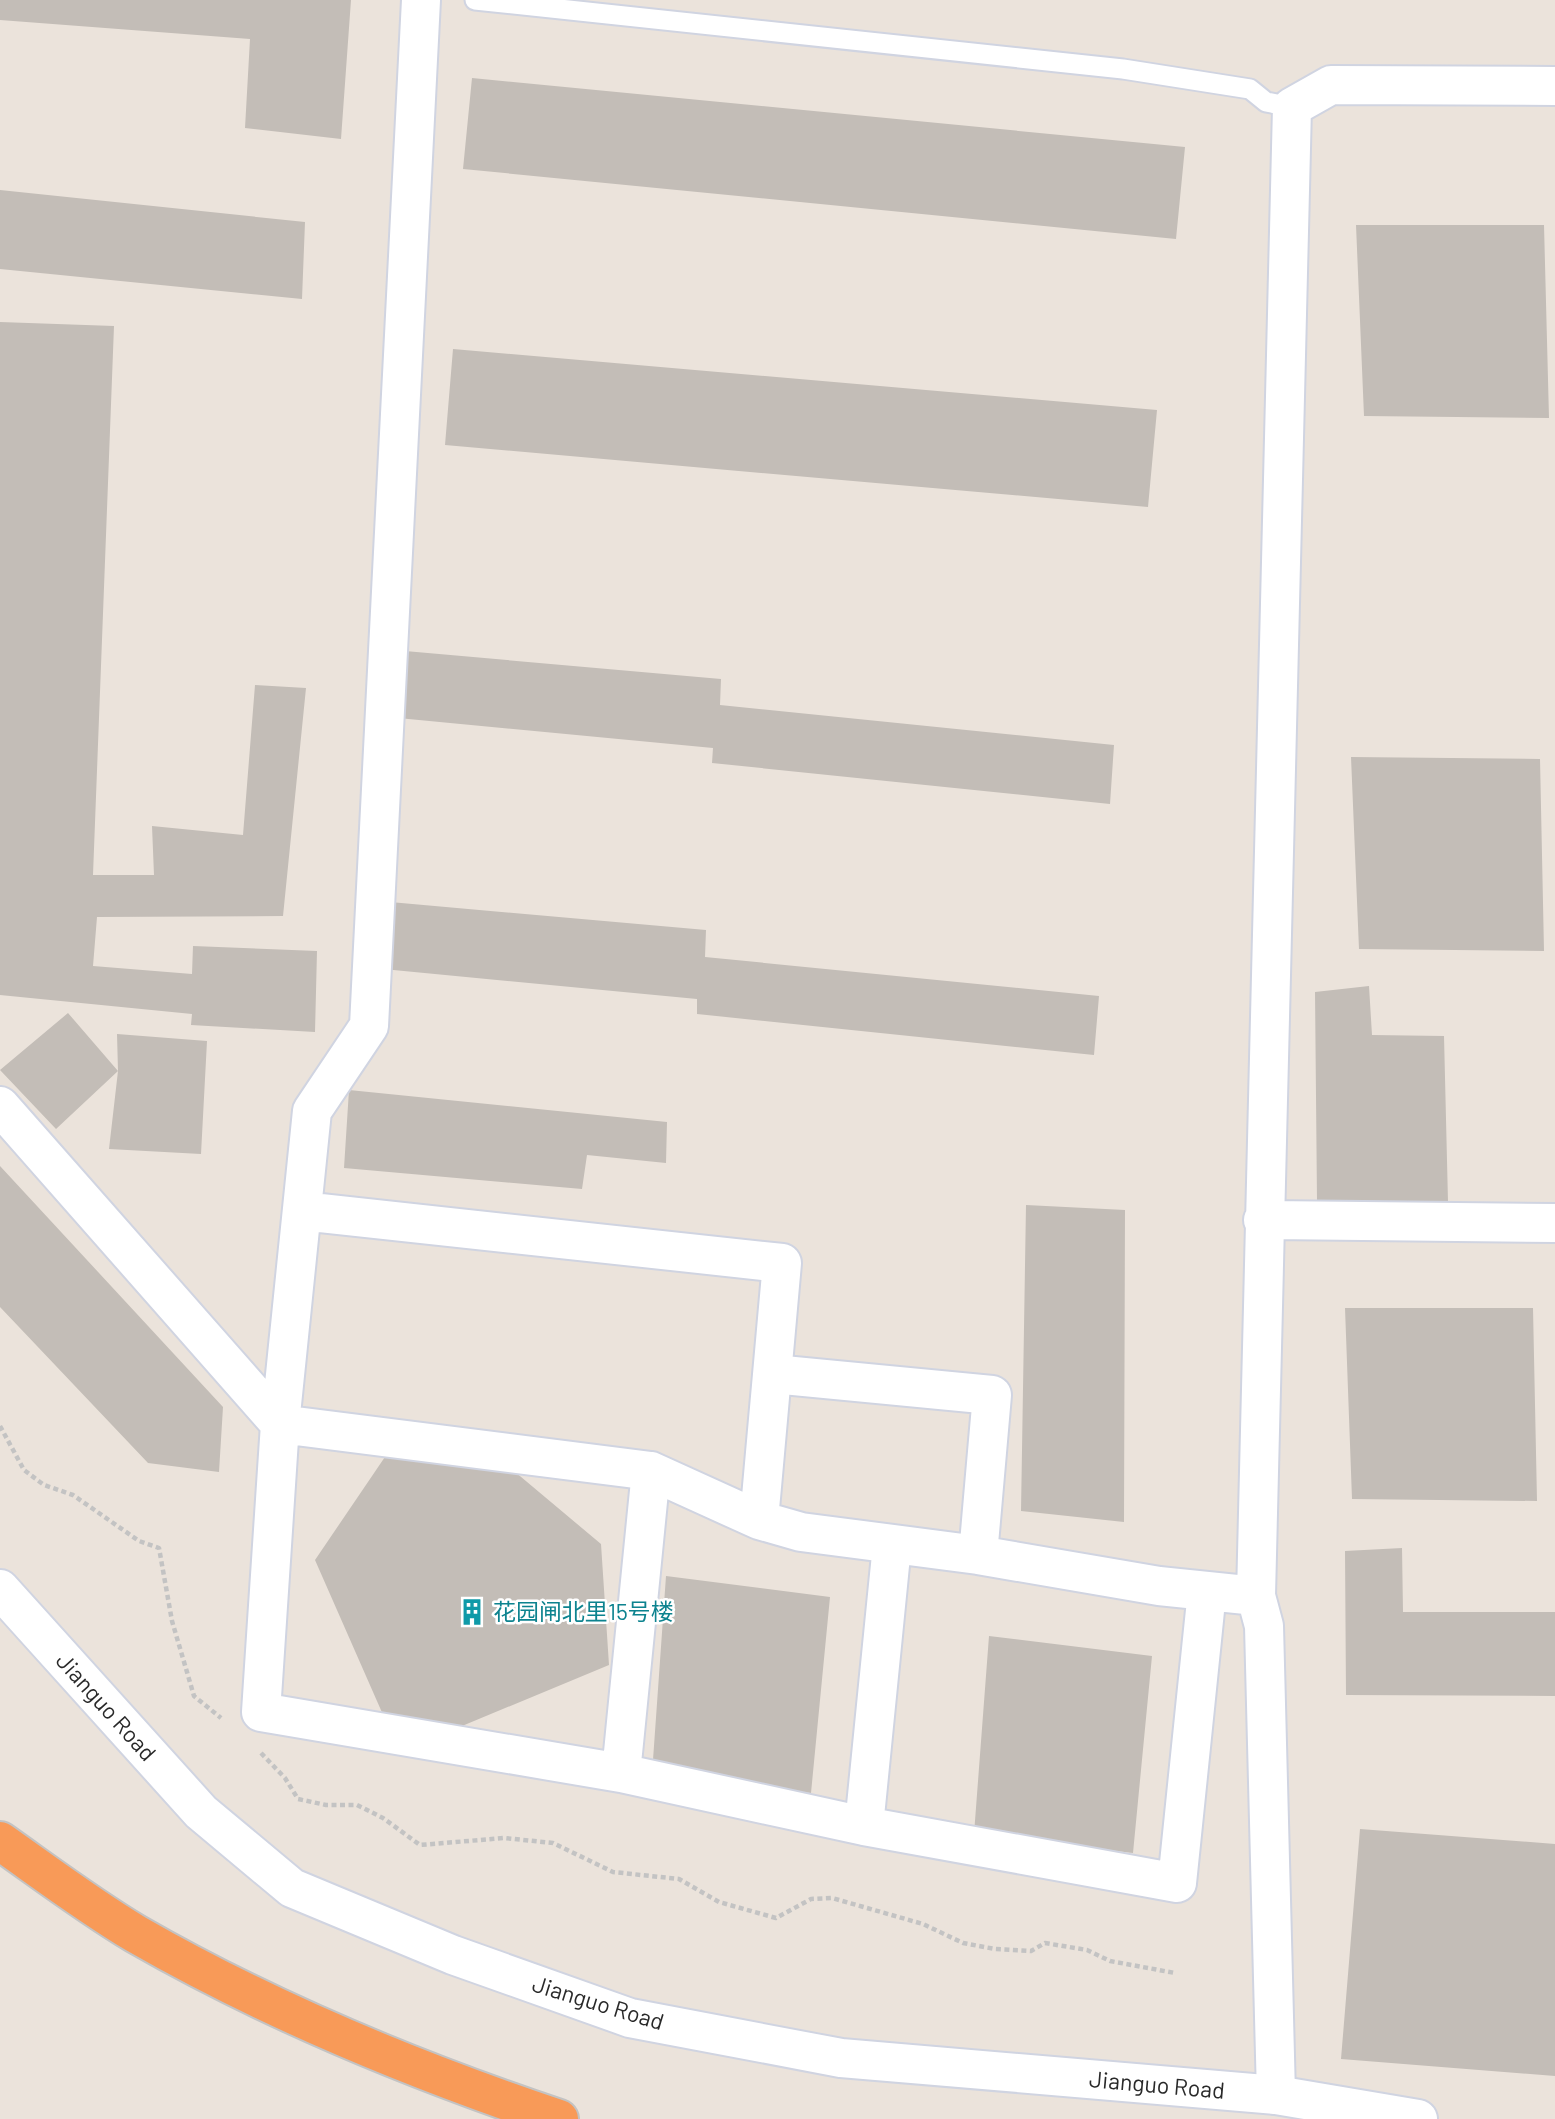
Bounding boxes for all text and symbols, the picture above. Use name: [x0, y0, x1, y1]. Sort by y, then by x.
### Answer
building icon: 花园闸北里15号楼: [457, 1597, 487, 1627]
place label: 花园闸北里15号楼: [493, 1597, 674, 1625]
street label: Jianguo Road: [51, 1646, 163, 1766]
street label: Jianguo Road: [529, 1969, 667, 2035]
street label: Jianguo Road: [1088, 2064, 1226, 2104]

